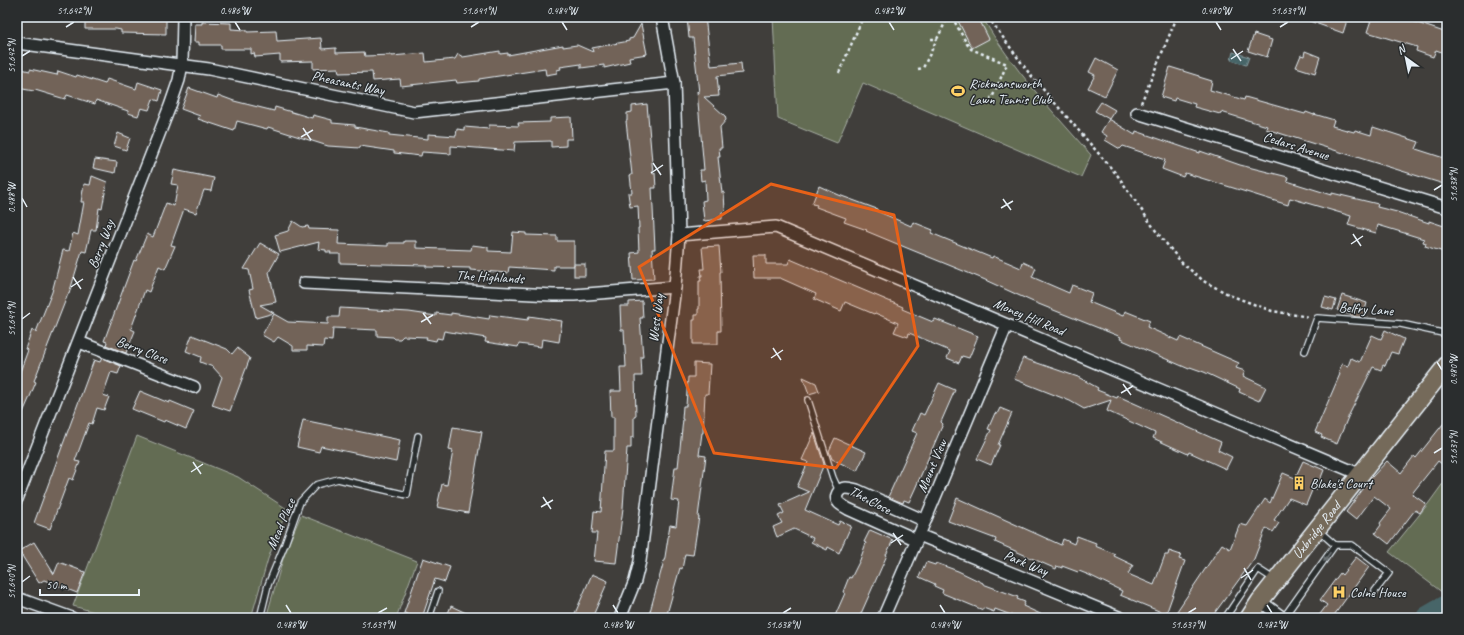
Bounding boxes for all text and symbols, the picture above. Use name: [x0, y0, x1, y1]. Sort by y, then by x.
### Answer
text: 51.642°N: [57, 4, 93, 17]
text: 0.486°W: [220, 4, 252, 17]
text: 51.641°N: [462, 4, 498, 17]
text: 0.484°W: [547, 4, 579, 17]
text: 0.482°W: [874, 4, 906, 17]
text: 0.480°W: [1201, 4, 1233, 17]
text: 51.639°N: [1271, 4, 1307, 17]
text: 51.642°N: [5, 37, 18, 73]
north arrow: [1386, 38, 1426, 78]
text: N: [1394, 41, 1409, 57]
street label: Pheasants Way: [310, 67, 387, 99]
place label: Rickmansworth Lawn Tennis Club: [969, 75, 1052, 108]
sports icon: Rickmansworth Lawn Tennis Club: [950, 83, 966, 99]
street label: Cedars Avenue: [1261, 128, 1332, 164]
text: 51.638°N: [1447, 166, 1460, 202]
text: 0.488°W: [5, 181, 18, 213]
street label: Berry Way: [84, 216, 118, 271]
street label: The Highlands: [456, 267, 525, 287]
street label: West Way: [645, 292, 668, 343]
street label: Money Hill Road: [991, 294, 1069, 341]
street label: Belfry Lane: [1338, 299, 1395, 319]
text: 51.641°N: [5, 300, 18, 336]
street label: Berry Close: [114, 332, 171, 368]
text: 0.480°W: [1447, 353, 1460, 385]
text: 51.637°N: [1447, 429, 1460, 465]
street label: Mount View: [913, 435, 951, 495]
building icon: Blake's Court: [1291, 475, 1307, 491]
place label: Blake's Court: [1310, 475, 1374, 492]
street label: The Close: [846, 482, 895, 519]
street label: Mead Place: [263, 495, 300, 552]
street label: Uxbridge Road: [1289, 496, 1346, 562]
street label: Park Way: [1001, 546, 1052, 580]
one-way arrow: [1323, 552, 1331, 562]
text: 51.640°N: [5, 563, 18, 599]
scale bar: [40, 571, 139, 597]
text: 50 m: [46, 577, 68, 593]
hospital icon: Colne House: [1331, 584, 1347, 600]
place label: Colne House: [1350, 584, 1407, 601]
text: 0.488°W: [276, 618, 308, 631]
text: 51.639°N: [361, 618, 397, 631]
text: 0.486°W: [603, 618, 635, 631]
text: 51.638°N: [766, 618, 802, 631]
text: 0.484°W: [930, 618, 962, 631]
text: 51.637°N: [1171, 618, 1207, 631]
text: 0.482°W: [1257, 618, 1289, 631]

